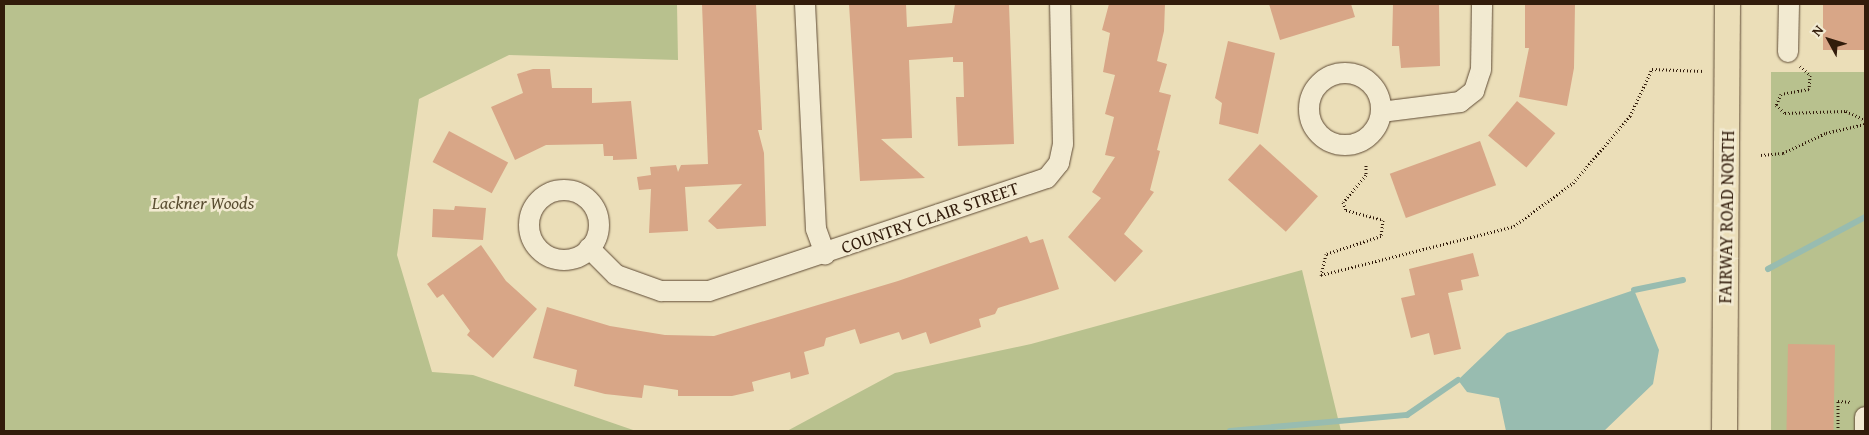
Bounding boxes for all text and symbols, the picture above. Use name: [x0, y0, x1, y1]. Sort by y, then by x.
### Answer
north arrow: [1804, 15, 1854, 65]
text: N: [1807, 21, 1828, 40]
street label: FAIRWAY ROAD NORTH: [1715, 130, 1739, 304]
street label: COUNTRY CLAIR STREET: [838, 177, 1022, 259]
park label: Lackner Woods: [152, 192, 254, 214]

